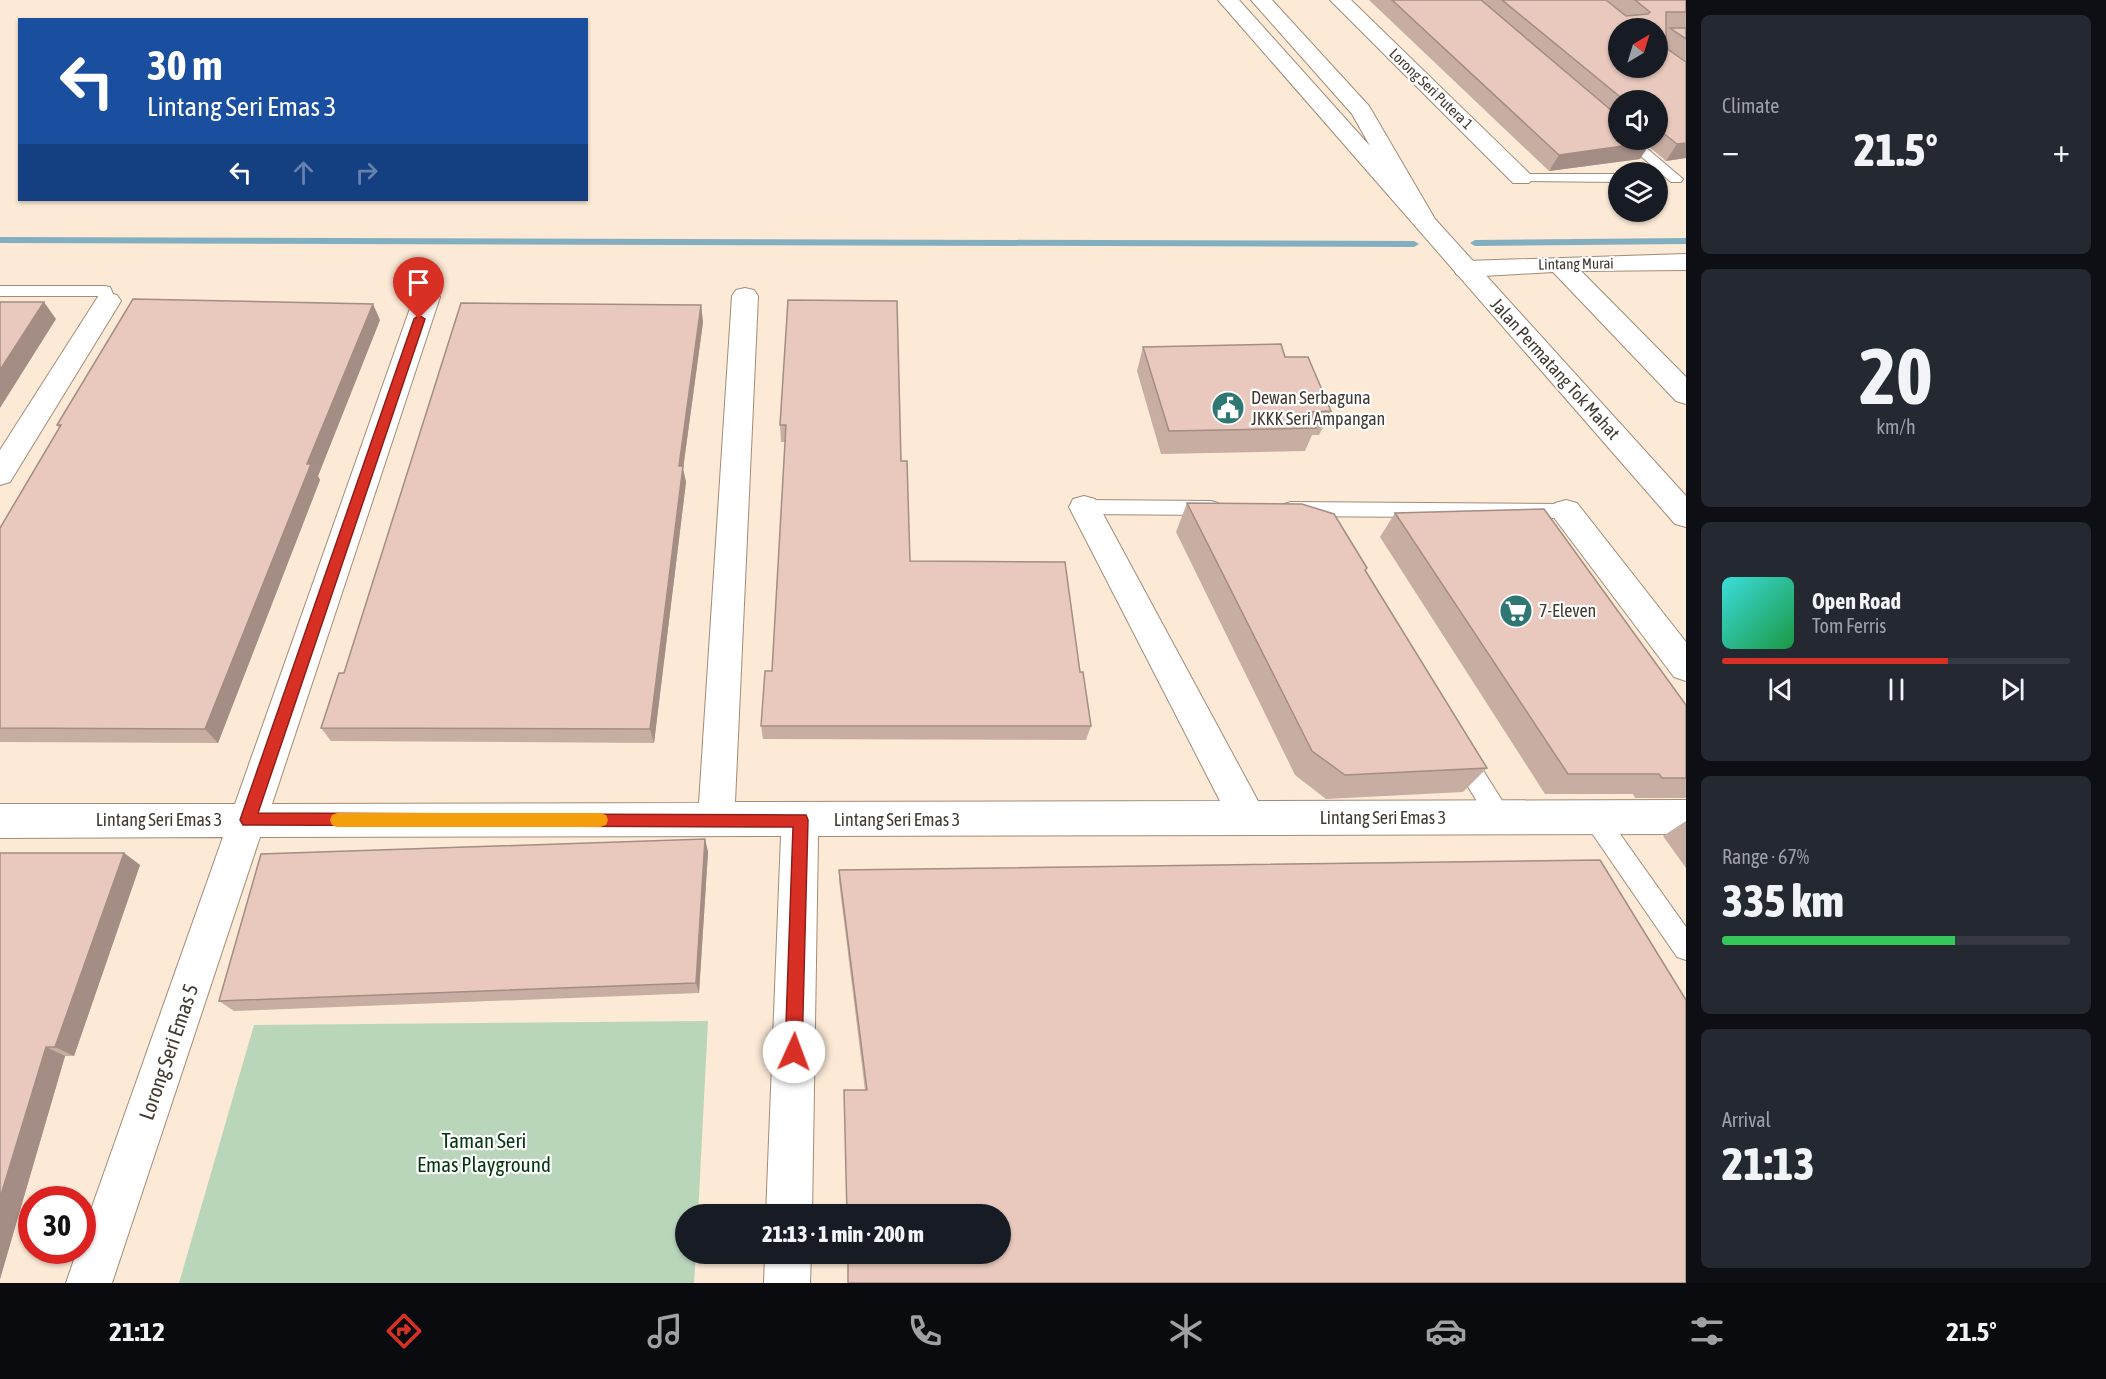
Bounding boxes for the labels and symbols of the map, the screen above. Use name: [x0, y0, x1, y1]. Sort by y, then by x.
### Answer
north arrow: [1608, 18, 1668, 78]
street label: Lorong Seri Putera 1: [1386, 45, 1476, 133]
street label: Lintang Murai: [1538, 254, 1614, 273]
pin: [393, 257, 444, 319]
street label: Jalan Permatang Tok Mahat: [1486, 294, 1624, 444]
place label: Dewan Serbaguna JKKK Seri Ampangan: [1251, 387, 1385, 429]
public building icon: Dewan Serbaguna JKKK Seri Ampangan: [1210, 390, 1246, 426]
supermarket icon: 7-Eleven: [1498, 593, 1534, 629]
place label: 7-Eleven: [1539, 600, 1596, 621]
street label: Lintang Seri Emas 3: [1320, 807, 1446, 828]
street label: Lintang Seri Emas 3: [96, 809, 222, 830]
street label: Lintang Seri Emas 3: [834, 809, 960, 830]
street label: Lorong Seri Emas 5: [134, 980, 203, 1123]
position arrow: [762, 1020, 826, 1084]
park label: Taman Seri Emas Playground: [417, 1128, 551, 1176]
speed limit sign: 30: [18, 1186, 96, 1264]

